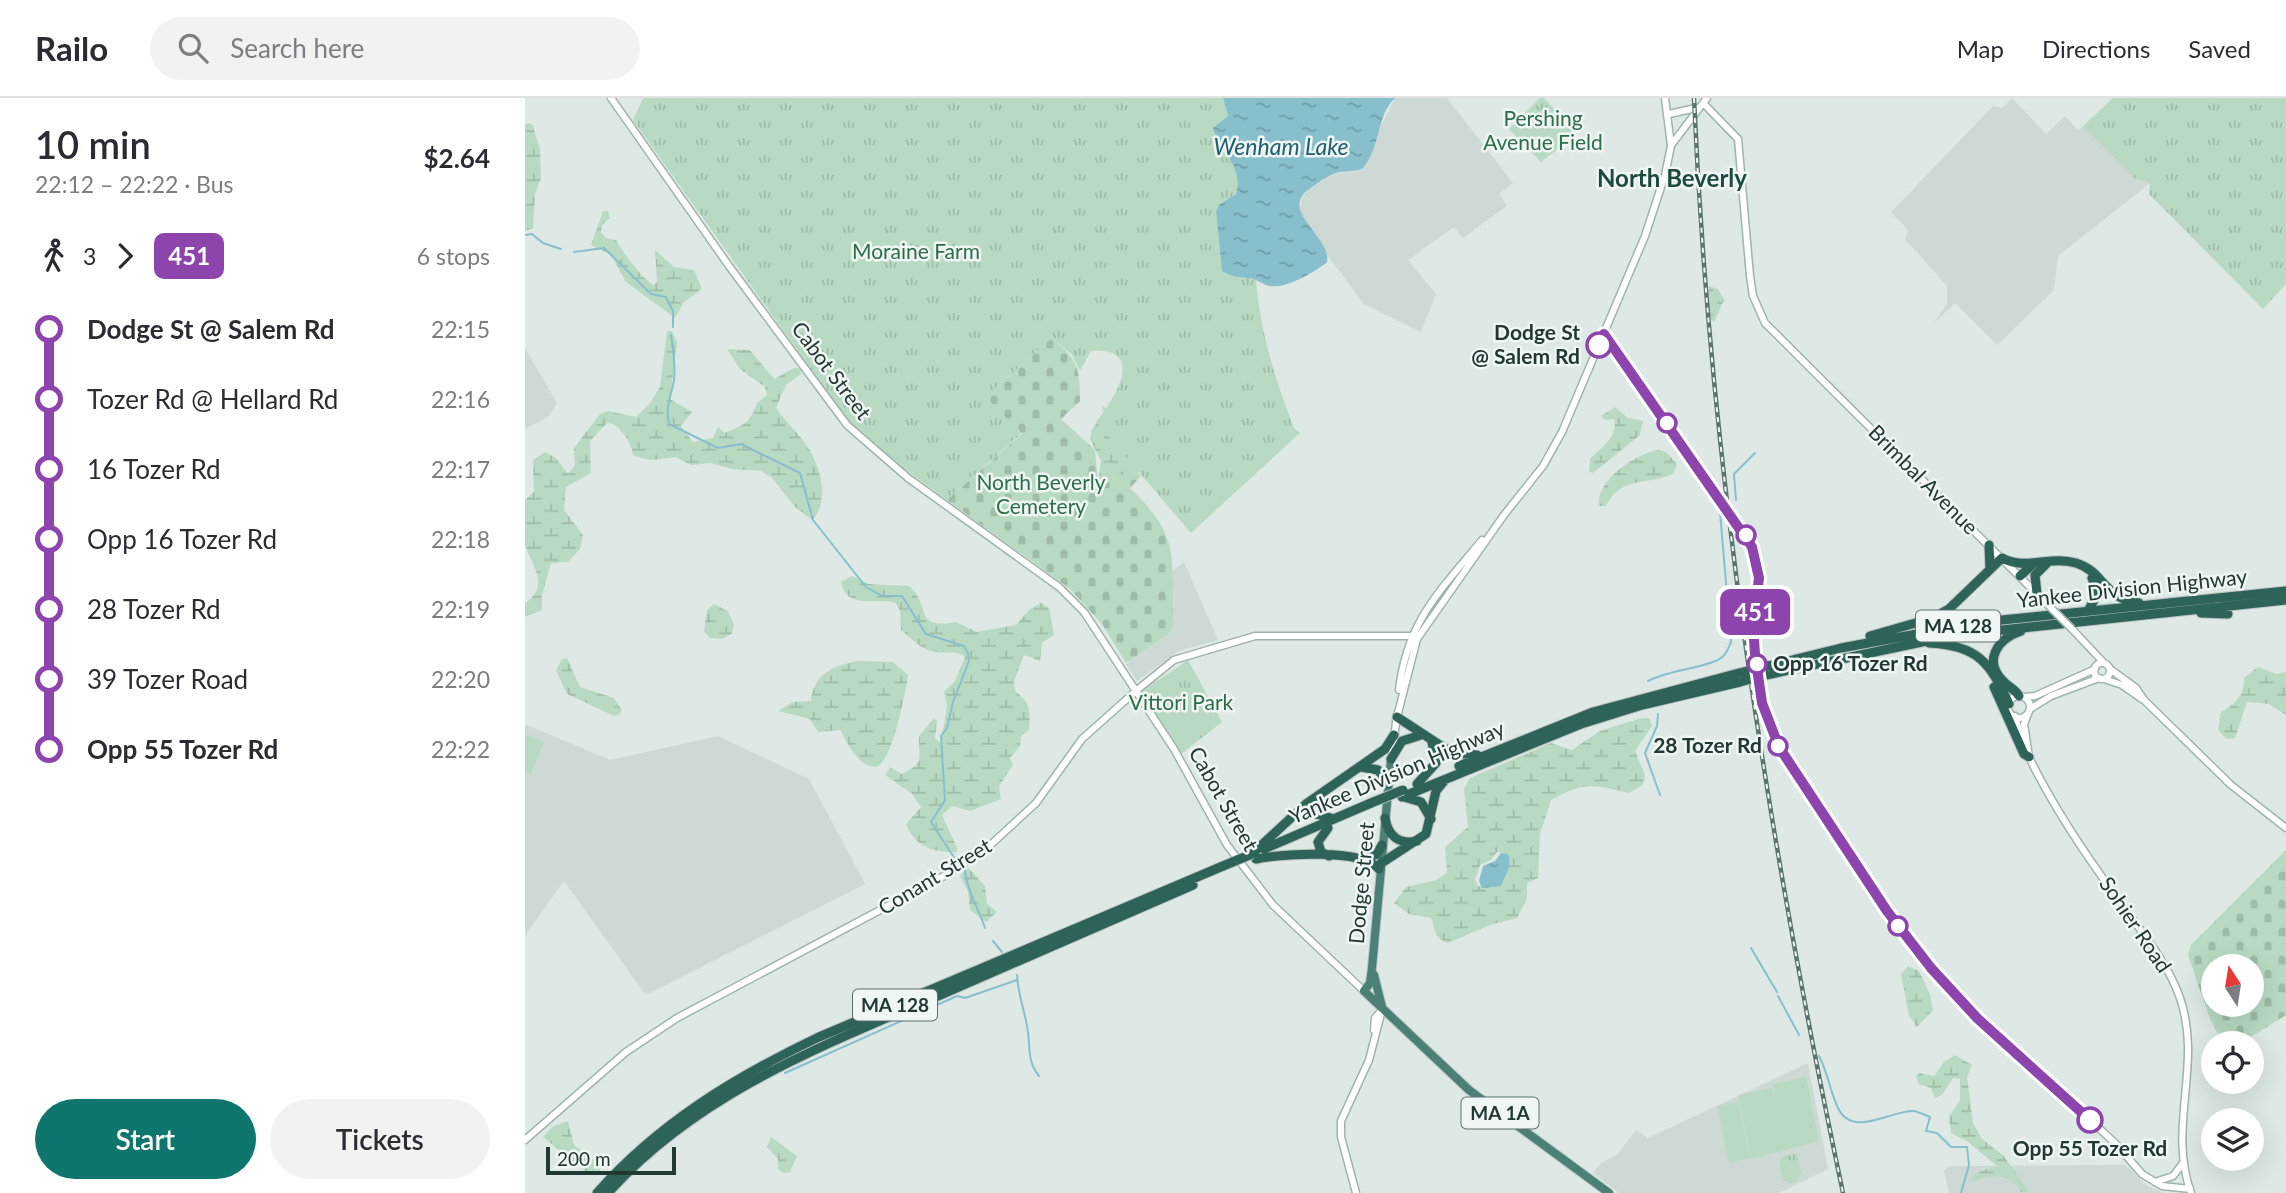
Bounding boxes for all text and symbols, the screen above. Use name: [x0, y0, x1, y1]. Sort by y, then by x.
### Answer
search box: [150, 17, 640, 80]
text: Railo: [35, 28, 108, 68]
icon: search: [174, 29, 212, 67]
text: Search here: [230, 32, 364, 64]
text: Map: [1957, 34, 2004, 63]
text: Directions: [2042, 34, 2150, 63]
text: Saved: [2188, 34, 2251, 63]
park label: Pershing Avenue Field: [1483, 105, 1603, 154]
text: 10 min: [35, 121, 151, 167]
water label: Wenham Lake: [1214, 132, 1348, 160]
text: $2.64: [424, 142, 490, 174]
district label: North Beverly: [1597, 163, 1747, 192]
text: 22:12 – 22:22 · Bus: [35, 170, 234, 198]
icon: walk: [35, 237, 73, 275]
icon: forward: [106, 237, 144, 275]
park label: Moraine Farm: [852, 238, 980, 263]
text: 451: [168, 241, 210, 270]
text: 3: [83, 242, 96, 270]
text: 6 stops: [417, 242, 490, 270]
text: Dodge St @ Salem Rd: [87, 313, 334, 345]
text: 22:15: [431, 315, 490, 343]
street label: Cabot Street: [787, 316, 877, 424]
place label: Dodge St @ Salem Rd: [1471, 319, 1580, 368]
marker: Dodge St @ Salem Rd: [1586, 332, 1612, 358]
text: Tozer Rd @ Hellard Rd: [87, 383, 338, 415]
text: 22:16: [431, 385, 490, 413]
unlabelled marker: [1657, 413, 1677, 433]
street label: Brimbal Avenue: [1864, 419, 1984, 539]
text: 16 Tozer Rd: [87, 453, 221, 485]
text: 22:17: [431, 455, 490, 483]
park label: North Beverly Cemetery: [976, 469, 1106, 518]
text: Opp 16 Tozer Rd: [87, 523, 277, 555]
text: 22:18: [431, 525, 490, 553]
unlabelled marker: [1736, 525, 1756, 545]
street label: Yankee Division Highway: [2016, 563, 2248, 612]
line badge: 451: [1715, 589, 1795, 635]
text: 28 Tozer Rd: [87, 593, 221, 625]
text: 22:19: [431, 595, 490, 623]
text: 451: [1734, 597, 1776, 626]
road number: MA 128: [1916, 610, 2000, 642]
place label: Opp 16 Tozer Rd: [1773, 650, 1928, 675]
marker: Opp 16 Tozer Rd: [1747, 654, 1767, 674]
text: 39 Tozer Road: [87, 663, 248, 695]
text: 22:20: [431, 665, 490, 693]
park label: Vittori Park: [1129, 689, 1234, 714]
street label: Yankee Division Highway: [1285, 715, 1508, 828]
place label: 28 Tozer Rd: [1653, 732, 1762, 757]
text: Opp 55 Tozer Rd: [87, 733, 278, 765]
text: 22:22: [431, 735, 490, 763]
marker: 28 Tozer Rd: [1768, 736, 1788, 756]
street label: Cabot Street: [1184, 742, 1264, 855]
street label: Dodge Street: [1343, 821, 1378, 945]
street label: Conant Street: [873, 832, 996, 919]
street label: Sohier Road: [2095, 871, 2177, 977]
unlabelled marker: [1888, 916, 1908, 936]
north arrow: [2201, 954, 2265, 1017]
map controls: [2201, 954, 2264, 1171]
road number: MA 128: [853, 990, 937, 1021]
button: locate: [2201, 1031, 2264, 1094]
road number: MA 1A: [1461, 1098, 1539, 1128]
button: Start: [35, 1099, 256, 1179]
button: Tickets: [270, 1099, 490, 1179]
marker: Opp 55 Tozer Rd: [2077, 1107, 2103, 1133]
button: layers: [2201, 1108, 2264, 1171]
place label: Opp 55 Tozer Rd: [2013, 1135, 2167, 1160]
scale bar: [546, 1144, 675, 1176]
text: 200 m: [557, 1147, 611, 1170]

